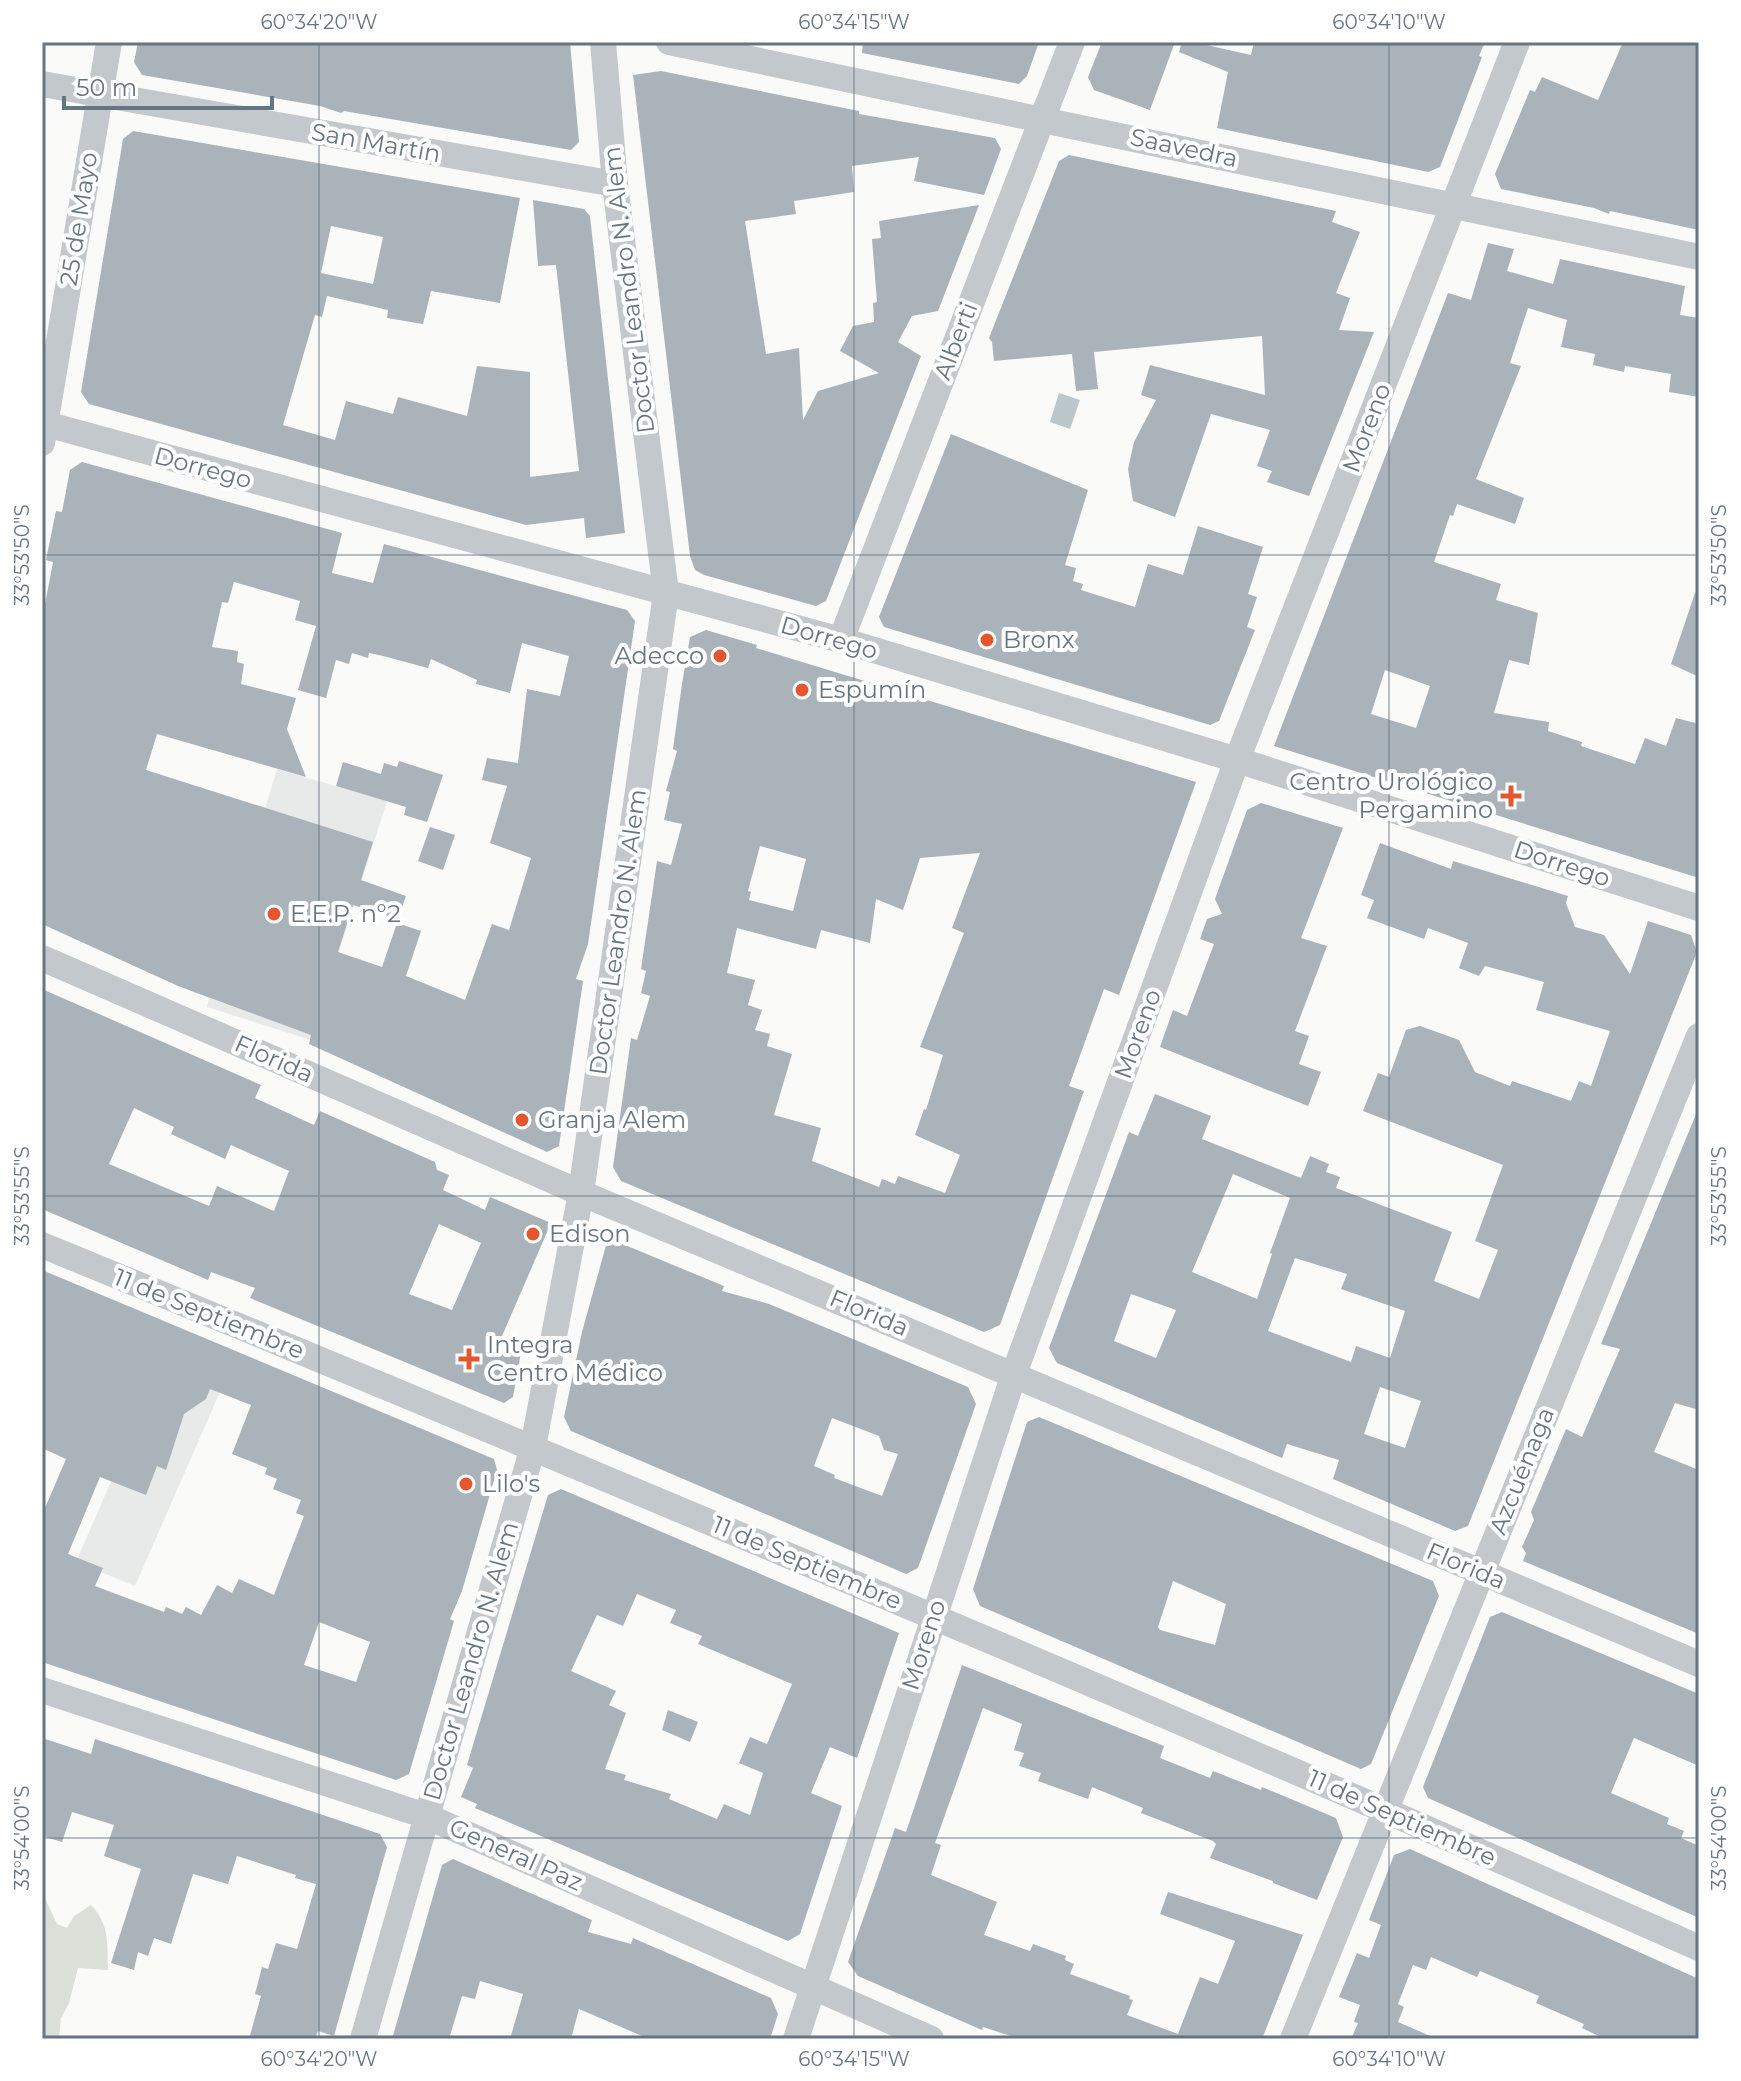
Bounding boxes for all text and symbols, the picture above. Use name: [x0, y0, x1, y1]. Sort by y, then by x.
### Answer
text: 60°34'20"W: [261, 10, 378, 34]
text: 60°34'15"W: [798, 10, 910, 34]
text: 60°34'10"W: [1332, 10, 1446, 34]
scale bar: [64, 60, 272, 110]
text: 50 m: [76, 73, 137, 102]
street label: San Martín: [309, 117, 443, 168]
street label: Saavedra: [1128, 122, 1240, 173]
street label: Doctor Leandro N. Alem: [597, 145, 660, 435]
street label: 25 de Mayo: [54, 150, 103, 288]
street label: Alberti: [928, 298, 984, 384]
street label: Moreno: [1336, 379, 1397, 476]
street label: Dorrego: [151, 441, 255, 494]
text: 33°53'50"S: [10, 504, 34, 606]
text: 33°53'50"S: [1707, 504, 1731, 606]
street label: Dorrego: [777, 610, 881, 665]
place label: Bronx: [1003, 625, 1075, 654]
marker: Bronx: [978, 631, 996, 649]
place label: Adecco: [614, 641, 704, 670]
marker: Adecco: [711, 647, 729, 665]
place label: Espumín: [818, 675, 926, 704]
marker: Espumín: [793, 681, 811, 699]
place label: Centro Urológico Pergamino: [1289, 767, 1493, 824]
marker: Centro Urológico Pergamino: [1500, 785, 1522, 807]
street label: Doctor Leandro N. Alem: [583, 787, 652, 1077]
street label: Dorrego: [1510, 834, 1614, 893]
place label: E.E.P. n°2: [290, 899, 401, 928]
marker: E.E.P. n°2: [265, 905, 283, 923]
street label: Moreno: [1108, 985, 1167, 1083]
street label: Florida: [230, 1028, 318, 1089]
place label: Granja Alem: [538, 1105, 686, 1134]
marker: Granja Alem: [513, 1111, 531, 1129]
text: 33°53'55"S: [10, 1146, 34, 1246]
text: 33°53'55"S: [1707, 1146, 1731, 1246]
place label: Edison: [549, 1219, 631, 1248]
marker: Edison: [524, 1225, 542, 1243]
street label: 11 de Septiembre: [110, 1262, 308, 1365]
street label: Florida: [825, 1283, 913, 1342]
place label: Integra Centro Médico: [487, 1330, 663, 1387]
marker: Integra Centro Médico: [458, 1348, 480, 1370]
street label: Azcuénaga: [1483, 1403, 1560, 1539]
place label: Lilo's: [482, 1469, 540, 1498]
marker: Lilo's: [457, 1475, 475, 1493]
street label: 11 de Septiembre: [708, 1510, 906, 1615]
street label: Doctor Leandro N. Alem: [417, 1518, 524, 1804]
street label: Florida: [1422, 1536, 1510, 1595]
street label: Moreno: [895, 1596, 952, 1694]
street label: 11 de Septiembre: [1304, 1763, 1501, 1872]
text: 33°54'00"S: [10, 1785, 34, 1891]
text: 33°54'00"S: [1707, 1785, 1731, 1891]
street label: General Paz: [445, 1812, 587, 1897]
text: 60°34'20"W: [261, 2047, 378, 2071]
text: 60°34'15"W: [798, 2047, 910, 2071]
text: 60°34'10"W: [1332, 2047, 1446, 2071]

